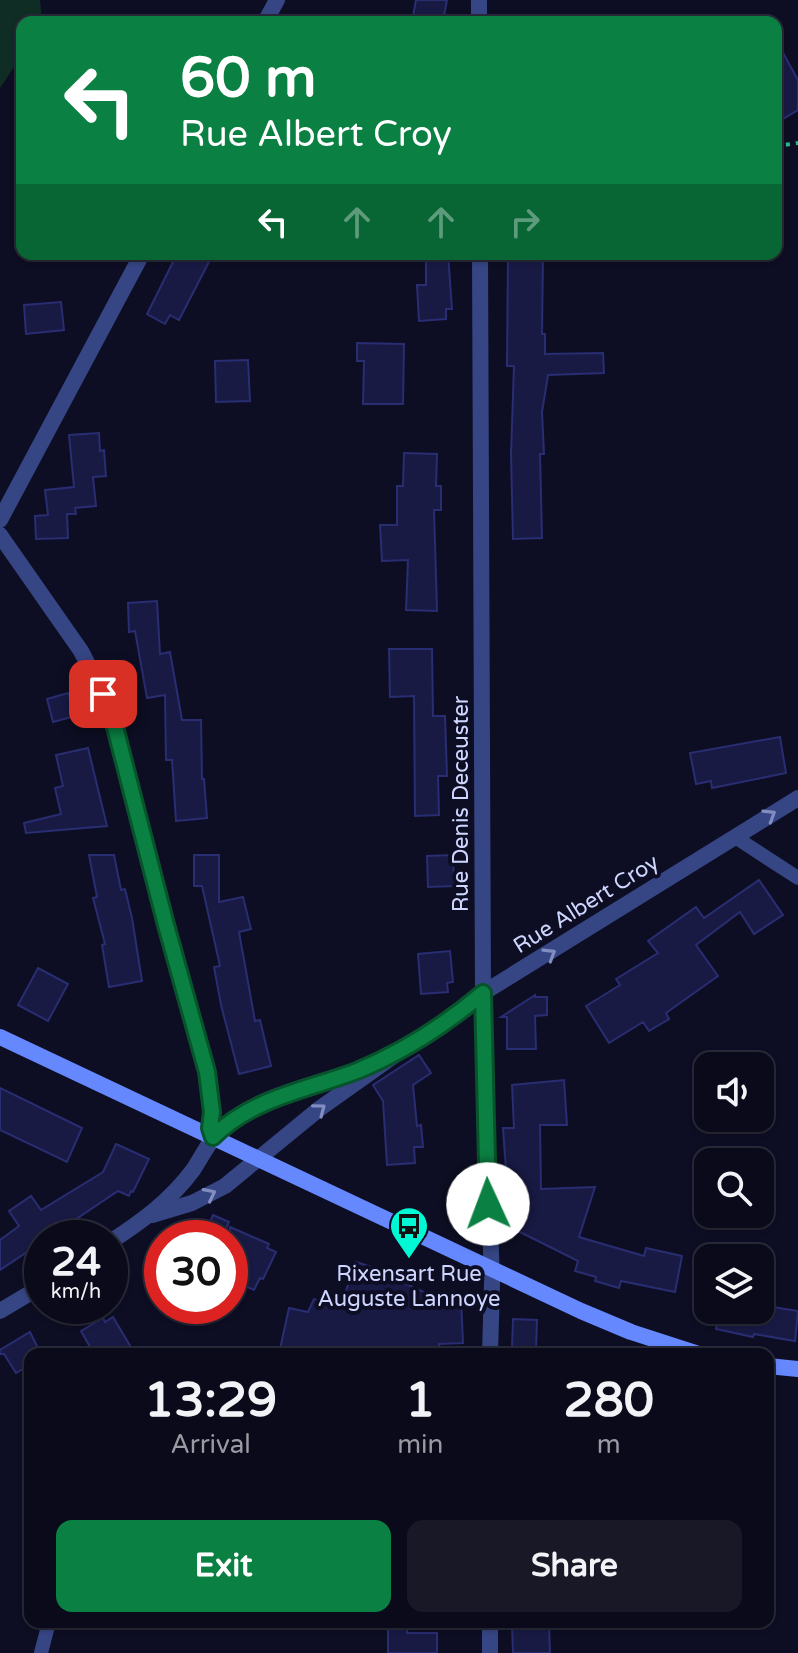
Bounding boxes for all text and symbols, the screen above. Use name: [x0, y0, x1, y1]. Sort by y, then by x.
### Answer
text: 60 m: [180, 45, 316, 112]
icon: left: [48, 48, 152, 152]
text: Rue Albert Croy: [180, 113, 452, 156]
icon: left: [251, 200, 295, 244]
icon: ahead: [335, 200, 379, 244]
icon: ahead: [419, 200, 463, 244]
icon: right: [503, 200, 547, 244]
pin: [69, 660, 137, 728]
icon: arrive: [81, 672, 125, 716]
street label: Rue Denis Deceuster: [448, 695, 474, 912]
one-way arrow: [761, 810, 776, 825]
street label: Rue Albert Croy: [509, 849, 663, 959]
one-way arrow: [541, 948, 556, 963]
map controls: [694, 1052, 774, 1324]
button: sound: [694, 1052, 774, 1132]
one-way arrow: [311, 1105, 326, 1119]
button: search: [694, 1148, 774, 1228]
position arrow: [446, 1162, 530, 1246]
one-way arrow: [201, 1188, 216, 1203]
bus stop icon: Rixensart Rue Auguste Lannoye: [388, 1205, 430, 1260]
speed limit sign: 30: [144, 1220, 248, 1324]
text: 24: [51, 1238, 101, 1286]
button: layers: [694, 1244, 774, 1324]
place label: Rixensart Rue Auguste Lannoye: [318, 1261, 500, 1312]
text: km/h: [51, 1280, 101, 1304]
text: 13:29: [144, 1372, 277, 1430]
text: 1: [405, 1372, 435, 1430]
text: 280: [563, 1372, 654, 1430]
text: Arrival: [170, 1429, 251, 1460]
text: min: [397, 1429, 443, 1460]
text: m: [597, 1429, 621, 1460]
button: Exit: [56, 1520, 391, 1612]
button: Share: [407, 1520, 742, 1612]

